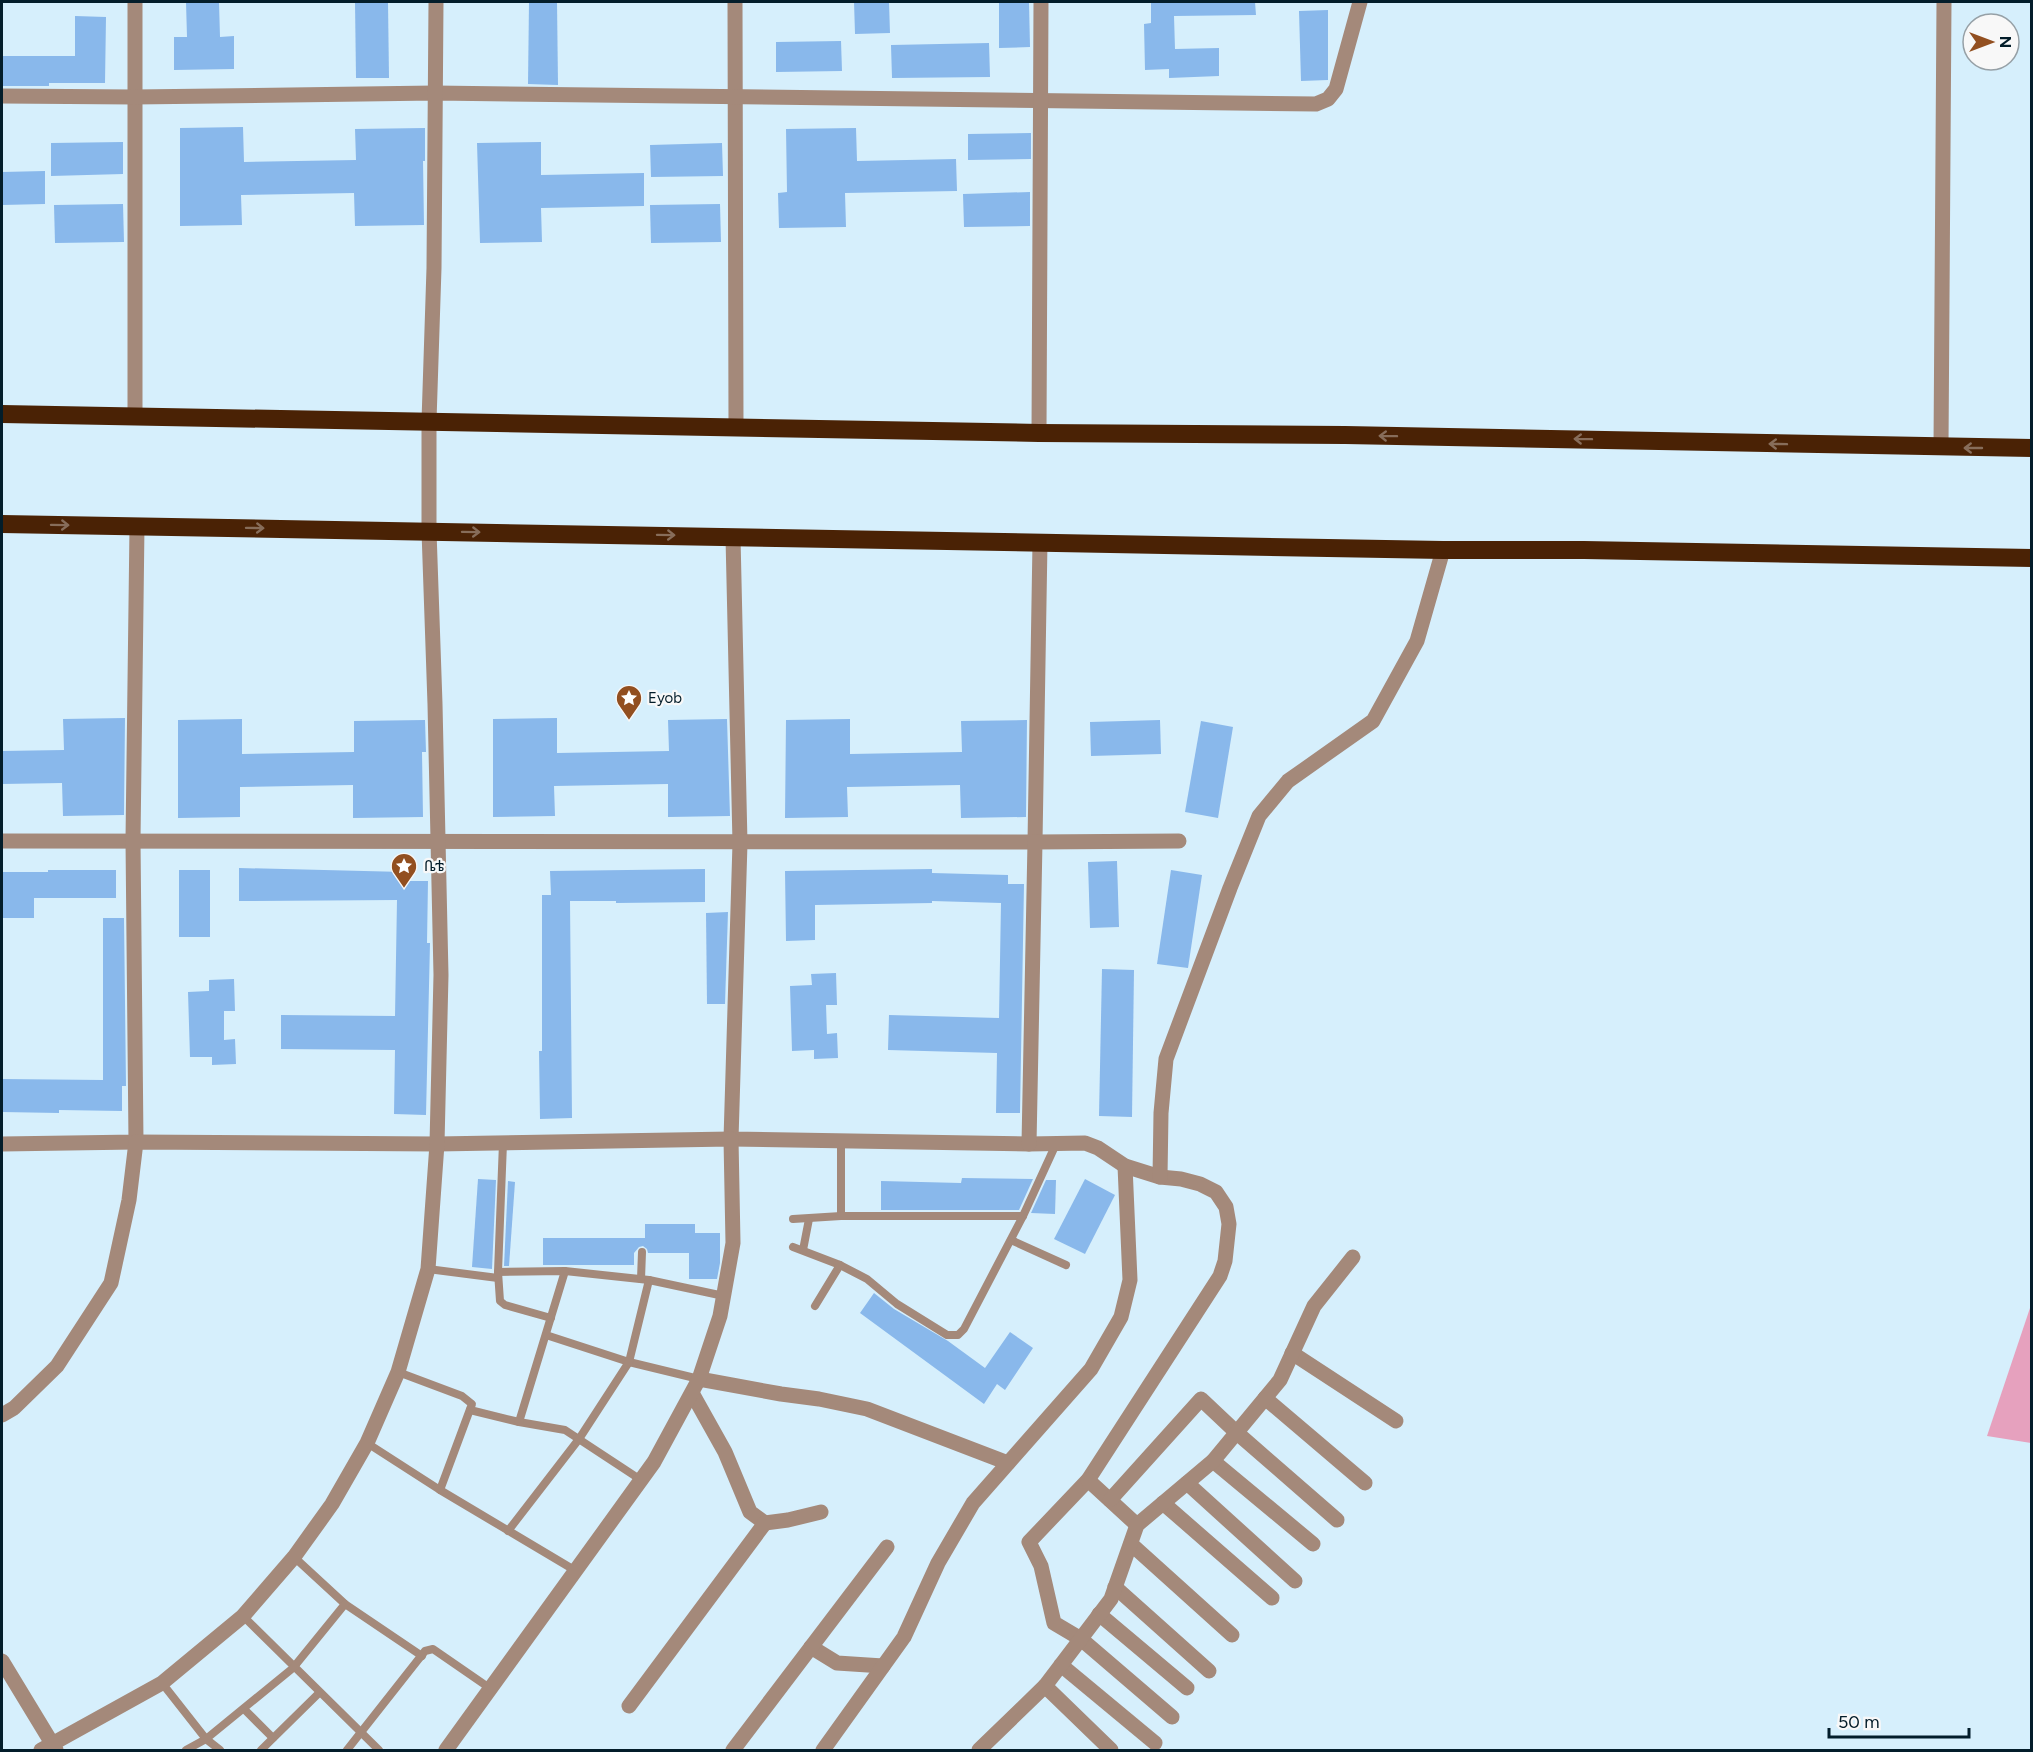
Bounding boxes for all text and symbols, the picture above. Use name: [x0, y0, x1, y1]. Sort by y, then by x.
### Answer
north arrow: [1961, 12, 2021, 72]
text: N: [1996, 36, 2015, 48]
one-way arrow: [1379, 430, 1399, 442]
one-way arrow: [1574, 433, 1594, 445]
one-way arrow: [1769, 438, 1789, 449]
one-way arrow: [1964, 442, 1984, 454]
one-way arrow: [49, 519, 69, 530]
one-way arrow: [244, 522, 264, 534]
one-way arrow: [460, 526, 480, 538]
one-way arrow: [655, 530, 675, 541]
place icon: Eyob: [614, 683, 644, 721]
place label: Eyob: [648, 689, 682, 707]
place icon: ቤቴ: [389, 851, 419, 889]
place label: ቤቴ: [424, 857, 444, 875]
scale bar: [1829, 1701, 1968, 1739]
text: 50 m: [1838, 1711, 1880, 1733]

